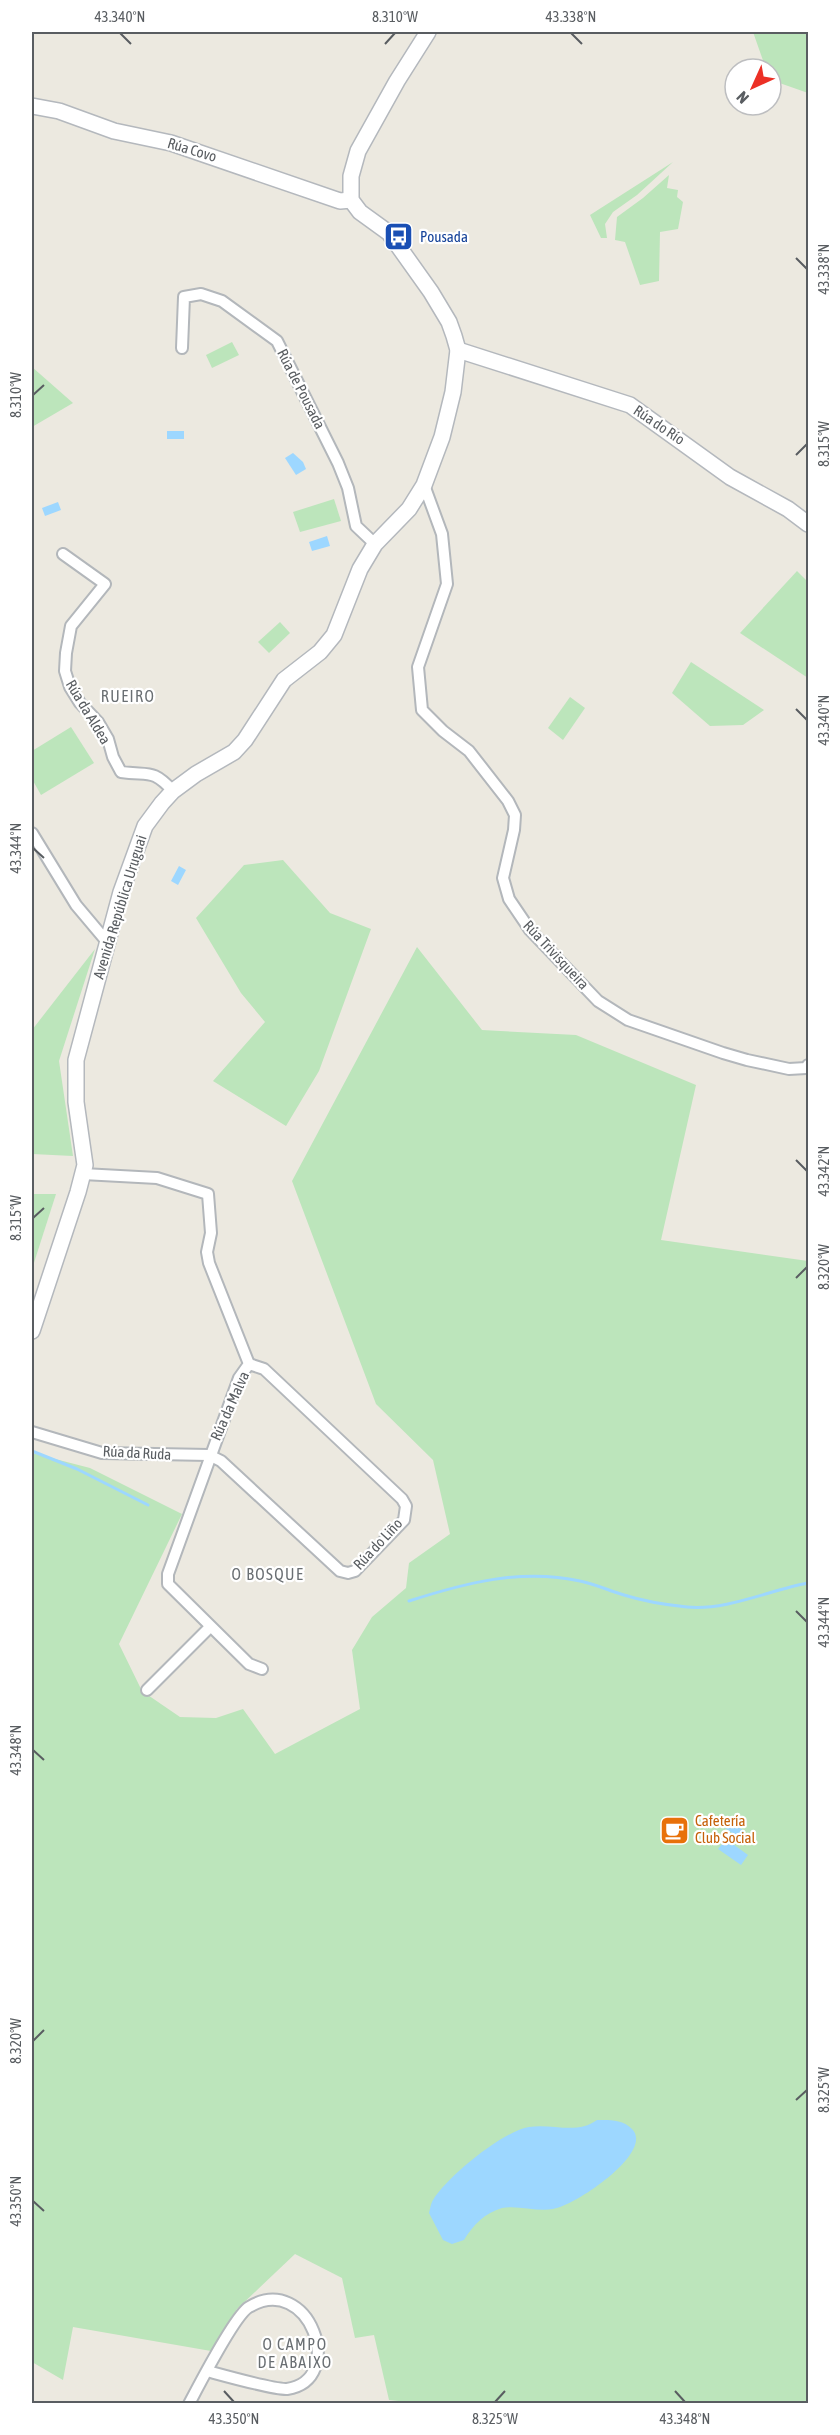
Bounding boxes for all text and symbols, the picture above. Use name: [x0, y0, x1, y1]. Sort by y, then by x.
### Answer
text: 43.340°N: [95, 8, 145, 25]
text: 8.310°W: [372, 8, 418, 25]
text: 43.338°N: [546, 8, 596, 25]
north arrow: [723, 57, 783, 117]
text: N: [733, 88, 752, 107]
street label: Rúa Covo: [166, 134, 219, 165]
bus stop icon: Pousada: [383, 221, 415, 253]
place label: Pousada: [420, 228, 468, 245]
text: 43.338°N: [815, 244, 832, 294]
street label: Rúa de Pousada: [274, 346, 329, 432]
text: 8.310°W: [7, 372, 24, 418]
street label: Rúa do Río: [630, 401, 688, 448]
text: 8.315°W: [815, 421, 832, 467]
street label: Rúa da Aldea: [63, 677, 114, 747]
district label: RUEIRO: [101, 687, 155, 705]
text: 43.340°N: [815, 695, 832, 745]
text: 43.344°N: [7, 823, 24, 873]
street label: Avenida República Uruguai: [90, 833, 150, 981]
street label: Rúa Trivisqueira: [520, 917, 593, 993]
text: 43.342°N: [815, 1146, 832, 1196]
text: 8.315°W: [7, 1195, 24, 1241]
text: 8.320°W: [815, 1244, 832, 1290]
street label: Rúa da Malva: [207, 1369, 252, 1443]
street label: Rúa da Ruda: [102, 1442, 172, 1463]
street label: Rúa do Liño: [350, 1515, 406, 1573]
district label: O BOSQUE: [232, 1565, 304, 1583]
text: 43.344°N: [815, 1597, 832, 1647]
text: 43.348°N: [7, 1725, 24, 1775]
place label: Cafetería Club Social: [695, 1812, 755, 1846]
cafe icon: Cafetería Club Social: [658, 1814, 690, 1846]
text: 8.320°W: [7, 2018, 24, 2064]
text: 8.325°W: [815, 2067, 832, 2113]
text: 43.350°N: [7, 2176, 24, 2226]
district label: O CAMPO DE ABAIXO: [257, 2335, 333, 2371]
text: 43.350°N: [209, 2410, 259, 2427]
text: 8.325°W: [472, 2410, 518, 2427]
text: 43.348°N: [660, 2410, 710, 2427]

